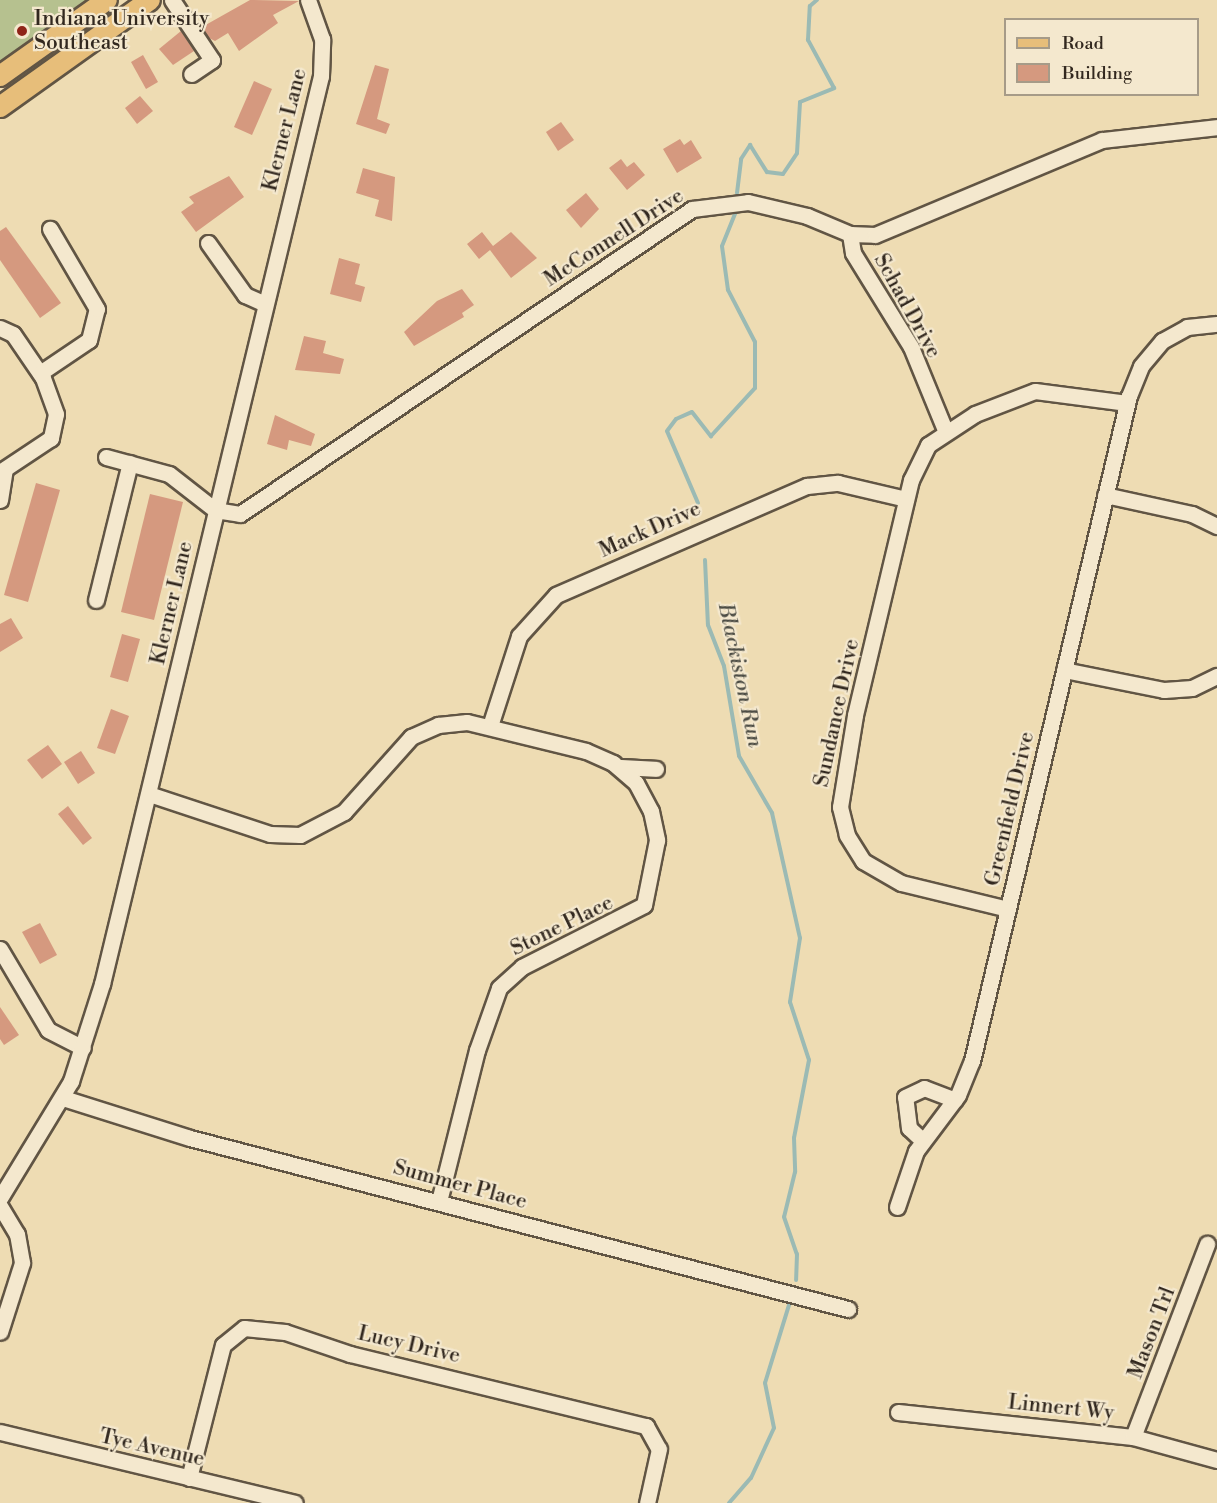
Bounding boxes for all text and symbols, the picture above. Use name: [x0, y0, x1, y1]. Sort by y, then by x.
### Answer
place label: Indiana University Southeast: [34, 6, 209, 56]
legend: [1004, 18, 1199, 96]
marker: Indiana University Southeast: [15, 24, 29, 38]
text: Road: [1062, 32, 1104, 55]
text: Building: [1062, 62, 1132, 85]
street label: Klerner Lane: [258, 66, 312, 194]
street label: McConnell Drive: [540, 184, 688, 292]
street label: Schad Drive: [868, 249, 946, 363]
street label: Mack Drive: [595, 496, 705, 564]
street label: Klerner Lane: [146, 539, 198, 667]
water label: Blackiston Run: [712, 600, 768, 750]
street label: Sundance Drive: [809, 637, 865, 789]
street label: Greenfield Drive: [980, 729, 1040, 889]
street label: Stone Place: [507, 890, 617, 962]
street label: Summer Place: [390, 1155, 530, 1215]
street label: Mason Trl: [1123, 1284, 1181, 1382]
street label: Lucy Drive: [355, 1321, 463, 1369]
street label: Linnert Wy: [1007, 1390, 1115, 1426]
street label: Tye Avenue: [97, 1424, 207, 1472]

